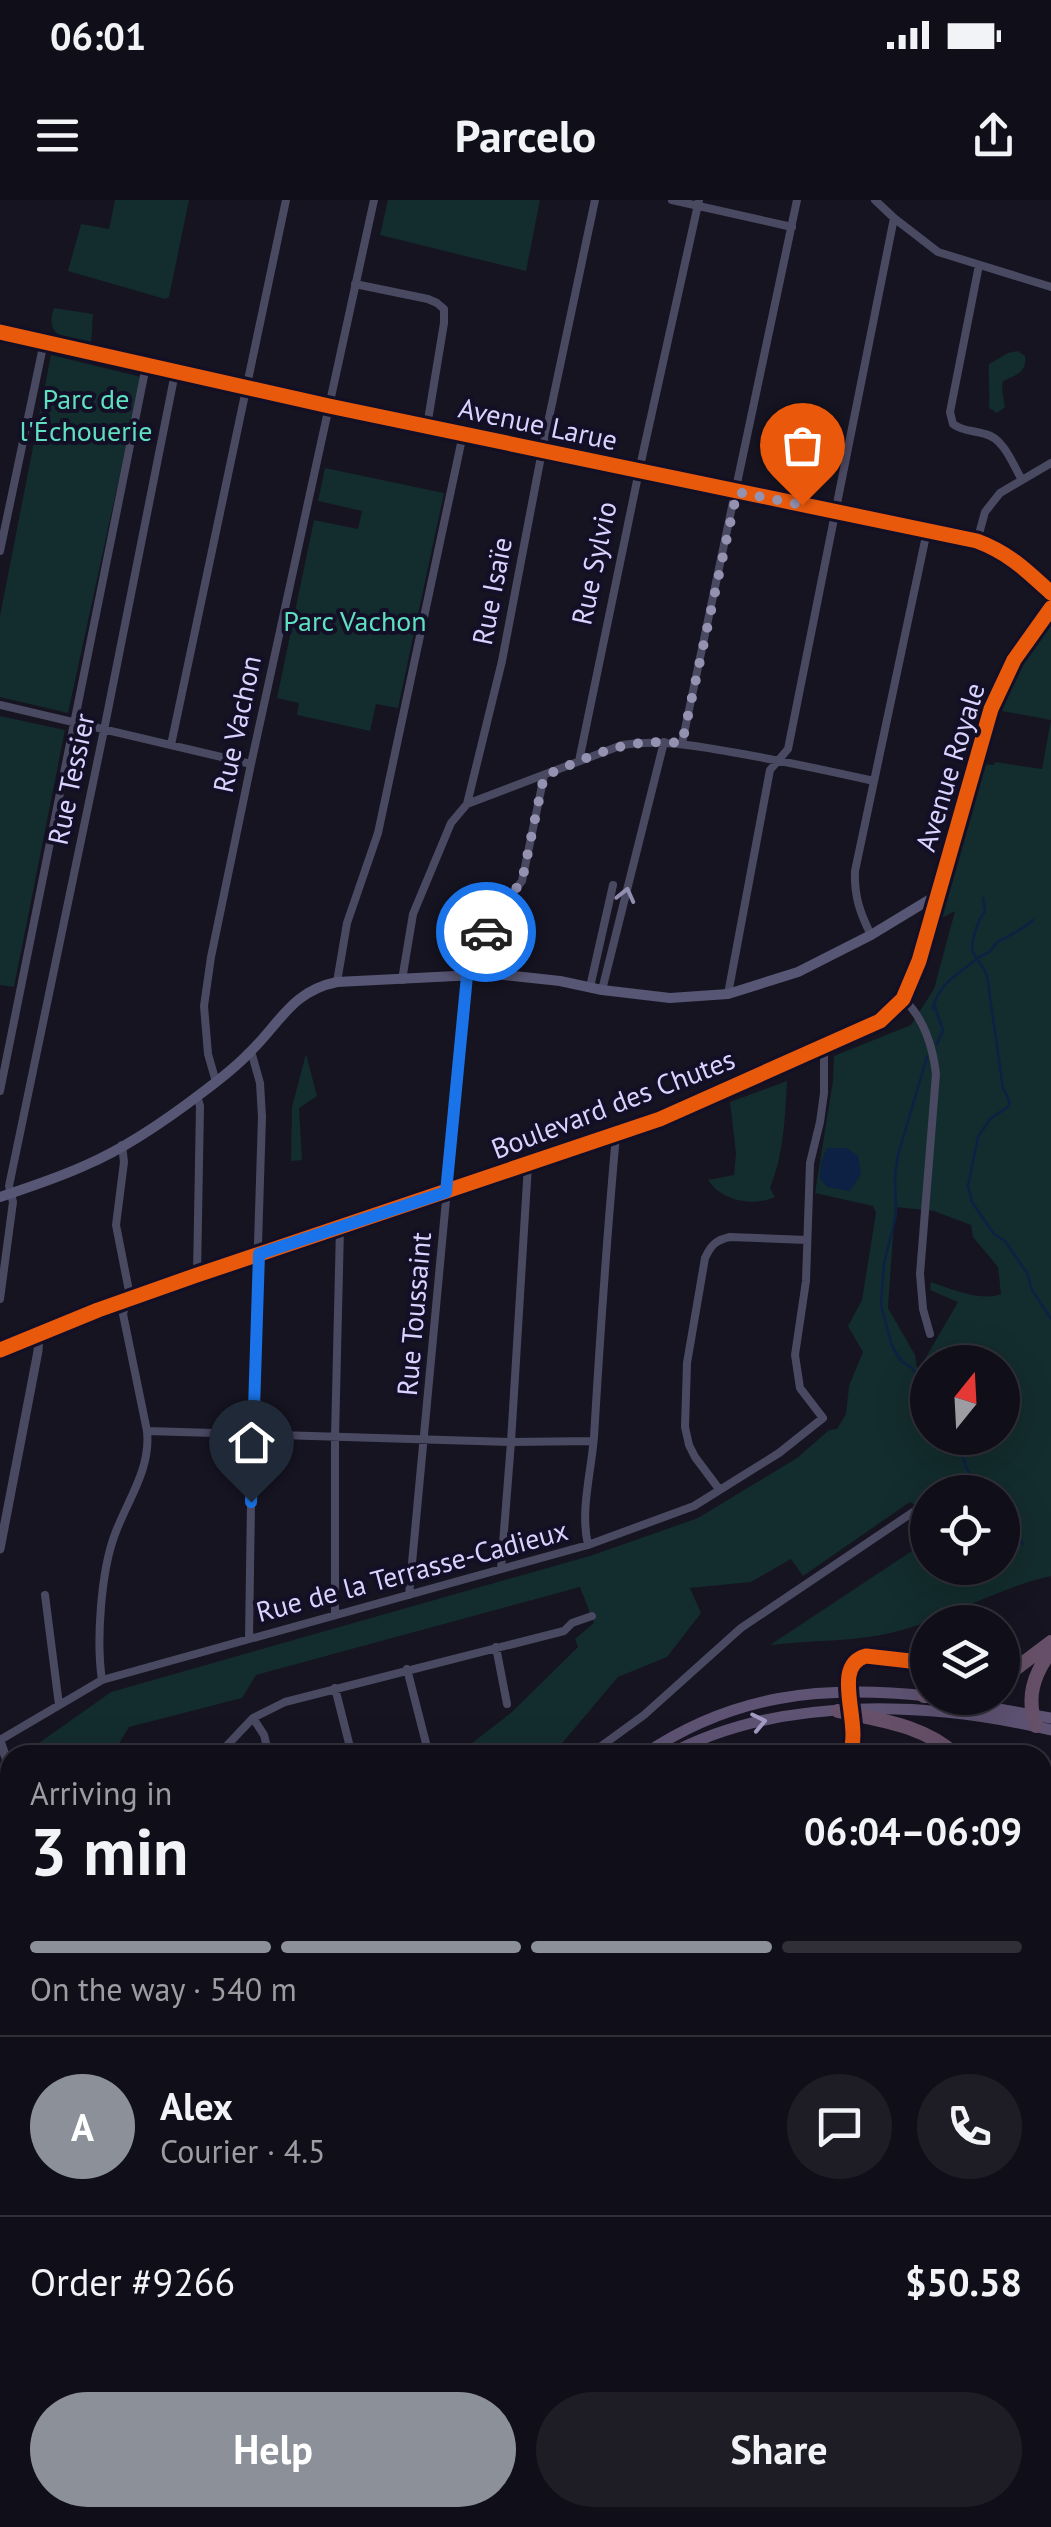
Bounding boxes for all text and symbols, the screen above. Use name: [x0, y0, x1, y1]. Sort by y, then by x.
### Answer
text: 06:01: [50, 11, 146, 60]
text: Parcelo: [455, 106, 596, 164]
icon: menu: [30, 108, 85, 163]
icon: share: [966, 108, 1021, 163]
park label: Parc de l'Échouerie: [20, 380, 152, 449]
street label: Avenue Larue: [455, 389, 621, 458]
pin: [760, 403, 845, 506]
icon: bag: [775, 418, 830, 473]
street label: Rue Sylvio: [562, 498, 625, 628]
street label: Rue Isaïe: [463, 534, 520, 648]
park label: Parc Vachon: [283, 602, 427, 639]
street label: Rue Vachon: [204, 652, 269, 796]
street label: Avenue Royale: [906, 678, 993, 856]
street label: Rue Tessier: [39, 709, 103, 848]
courier: [436, 882, 536, 982]
one-way arrow: [614, 887, 635, 904]
icon: car: [459, 905, 514, 960]
street label: Boulevard des Chutes: [486, 1040, 740, 1167]
street label: Rue Toussaint: [388, 1230, 439, 1397]
north arrow: [910, 1345, 1020, 1455]
map controls: [910, 1345, 1020, 1715]
pin: [209, 1400, 294, 1503]
icon: home: [224, 1415, 279, 1470]
button: locate: [910, 1475, 1020, 1585]
street label: Rue de la Terrasse-Cadieux: [252, 1511, 572, 1630]
button: layers: [910, 1605, 1020, 1715]
one-way arrow: [750, 1712, 767, 1733]
text: Arriving in: [30, 1772, 172, 1814]
text: 06:04–06:09: [804, 1806, 1022, 1855]
text: 3 min: [30, 1809, 189, 1893]
text: On the way · 540 m: [30, 1968, 297, 2010]
button: chat: [787, 2074, 892, 2179]
button: phone: [917, 2074, 1022, 2179]
text: Alex: [160, 2081, 233, 2130]
text: A: [71, 2102, 94, 2151]
text: Courier · 4.5: [160, 2130, 326, 2172]
text: Order #9266: [30, 2257, 235, 2306]
text: $50.58: [905, 2257, 1022, 2306]
button: Help: [30, 2392, 516, 2507]
button: Share: [536, 2392, 1022, 2507]

